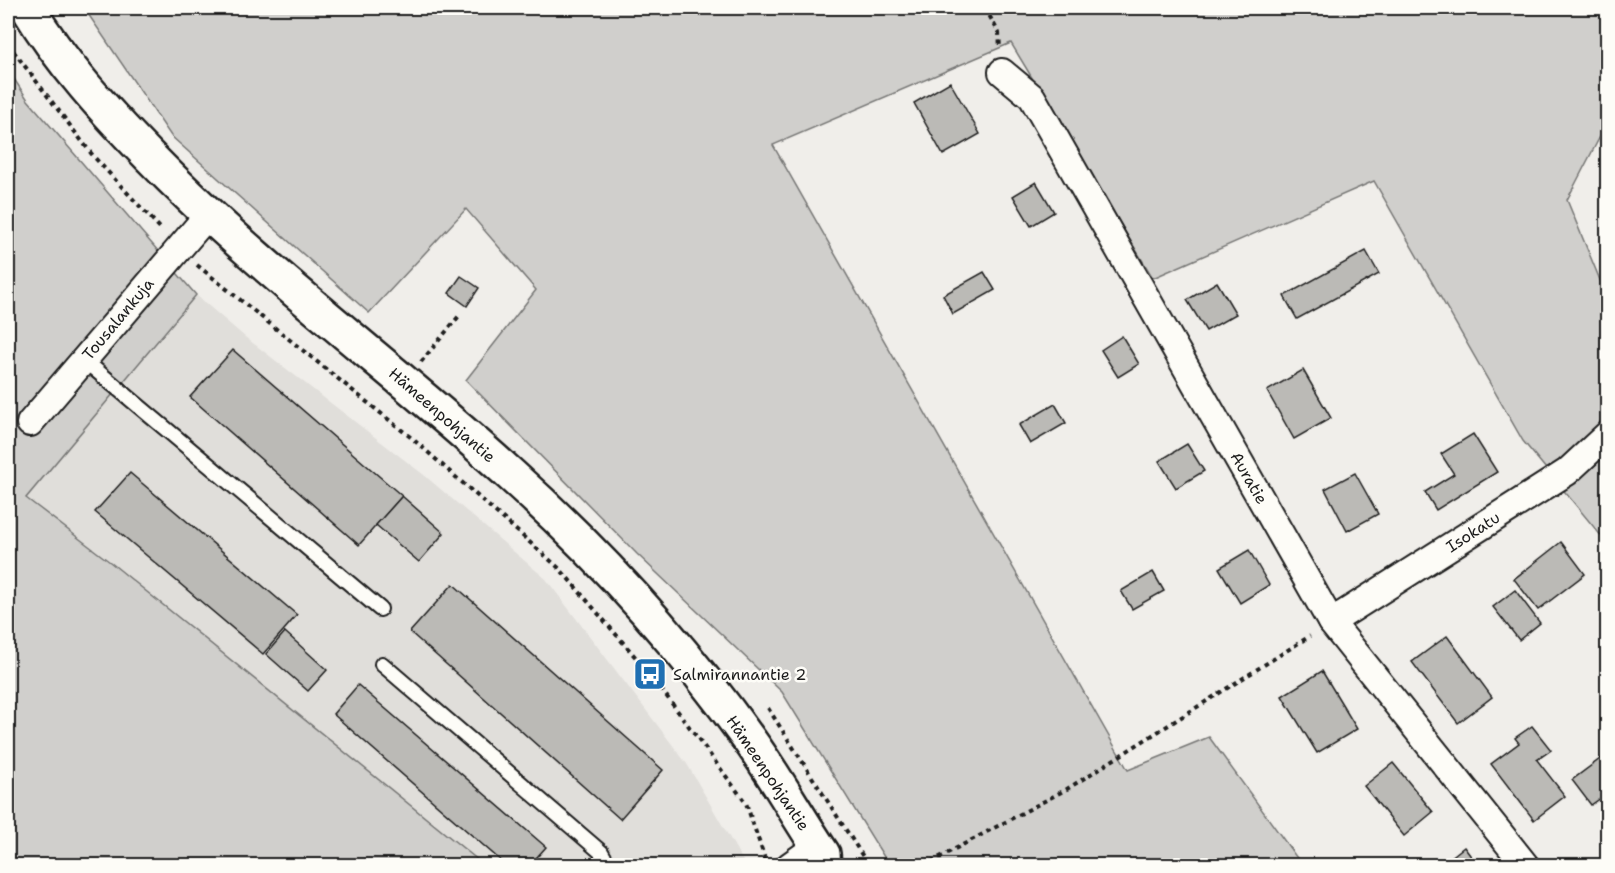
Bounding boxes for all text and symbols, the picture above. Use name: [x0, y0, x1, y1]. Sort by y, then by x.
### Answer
street label: Tousalankuja: [78, 274, 159, 364]
street label: Hämeenpohjantie: [384, 363, 500, 467]
street label: Auratie: [1226, 448, 1272, 508]
street label: Isokatu: [1442, 507, 1504, 557]
bus stop icon: Salmirannantie 2: [632, 656, 668, 692]
place label: Salmirannantie 2: [673, 664, 807, 685]
street label: Hämeenpohjantie: [722, 711, 814, 835]

